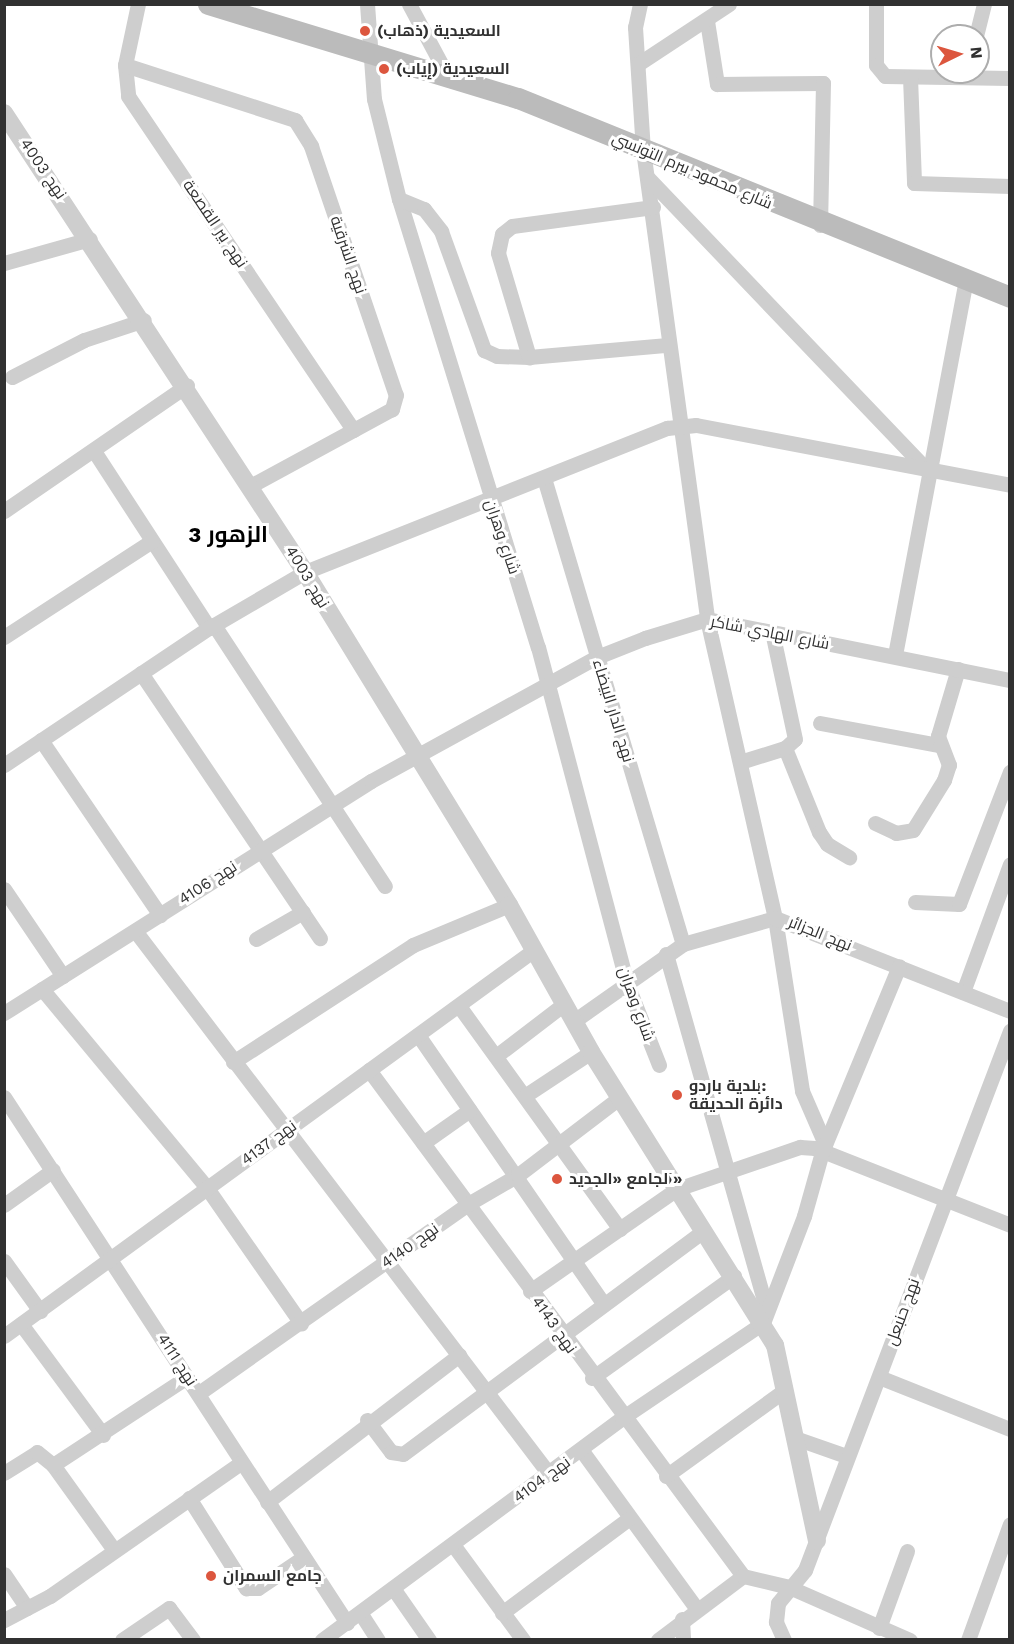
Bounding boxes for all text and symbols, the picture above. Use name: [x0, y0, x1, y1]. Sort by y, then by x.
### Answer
place label: السعيدية (ذهاب): [377, 21, 501, 41]
marker: السعيدية (ذهاب): [358, 24, 372, 38]
north arrow: [930, 24, 990, 84]
text: N: [966, 46, 986, 59]
place label: السعيدية (إياب): [396, 59, 510, 79]
marker: السعيدية (إياب): [377, 62, 391, 76]
street label: شارع محمود بيرم التونسي: [609, 129, 775, 213]
street label: نهج 4003: [16, 135, 70, 203]
street label: نهج بير القصعة: [179, 177, 251, 271]
street label: نهج الشرقية: [326, 214, 370, 296]
street label: شارع وهران: [480, 497, 524, 577]
district label: الزهور 3: [188, 522, 268, 548]
street label: نهج 4003: [281, 542, 333, 612]
street label: شارع الهادي شاكر: [709, 612, 831, 654]
street label: نهج الدار البيضاء: [588, 657, 638, 765]
street label: نهج 4106: [175, 857, 241, 909]
street label: نهج الجزائر: [785, 913, 855, 955]
street label: شارع وهران: [614, 964, 658, 1044]
place label: بلدية باردو: دائرة الحديقة: [689, 1076, 783, 1114]
marker: بلدية باردو: دائرة الحديقة: [670, 1088, 684, 1102]
street label: نهج 4137: [238, 1116, 300, 1170]
place label: الجامع «الجديد»: [569, 1169, 682, 1189]
marker: الجامع «الجديد»: [550, 1172, 564, 1186]
street label: نهج 4140: [378, 1219, 442, 1273]
street label: نهج حنبعل: [882, 1276, 924, 1348]
street label: نهج 4143: [527, 1293, 581, 1357]
street label: نهج 4111: [153, 1330, 201, 1390]
street label: نهج 4104: [510, 1453, 574, 1507]
place label: جامع السمران: [223, 1566, 322, 1586]
marker: جامع السمران: [204, 1569, 218, 1583]

